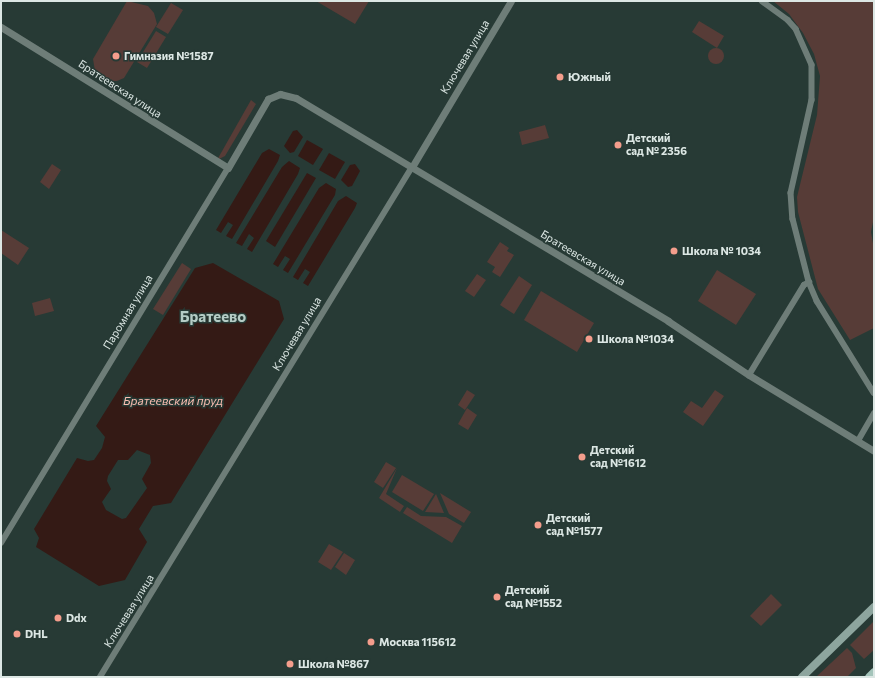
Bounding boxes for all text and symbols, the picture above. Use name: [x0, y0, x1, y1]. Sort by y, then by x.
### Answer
street label: Ключевая улица: [438, 18, 492, 96]
place label: Гимназия №1587: [124, 49, 213, 63]
marker: Гимназия №1587: [111, 51, 121, 61]
street label: Братеевская улица: [76, 57, 164, 121]
place label: Южный: [568, 70, 611, 84]
marker: Южный: [555, 72, 565, 82]
place label: Детский сад № 2356: [626, 132, 687, 158]
marker: Детский сад № 2356: [613, 140, 623, 150]
street label: Братеевская улица: [538, 227, 628, 289]
place label: Школа № 1034: [682, 244, 761, 258]
marker: Школа № 1034: [669, 246, 679, 256]
street label: Паромная улица: [101, 272, 155, 352]
street label: Ключевая улица: [270, 295, 324, 373]
district label: Братеево: [180, 308, 246, 326]
place label: Школа №1034: [597, 332, 674, 346]
marker: Школа №1034: [584, 334, 594, 344]
water label: Братеевский пруд: [123, 394, 223, 408]
place label: Детский сад №1612: [590, 444, 646, 470]
marker: Детский сад №1612: [577, 452, 587, 462]
place label: Детский сад №1577: [546, 512, 602, 538]
marker: Детский сад №1577: [533, 520, 543, 530]
street label: Ключевая улица: [101, 572, 157, 650]
place label: Детский сад №1552: [505, 584, 562, 610]
marker: Детский сад №1552: [492, 592, 502, 602]
place label: Ddx: [66, 611, 87, 625]
marker: Ddx: [53, 613, 63, 623]
place label: DHL: [25, 627, 48, 641]
marker: DHL: [12, 629, 22, 639]
place label: Москва 115612: [379, 635, 456, 649]
marker: Москва 115612: [366, 637, 376, 647]
place label: Школа №867: [298, 657, 369, 671]
marker: Школа №867: [285, 659, 295, 669]

